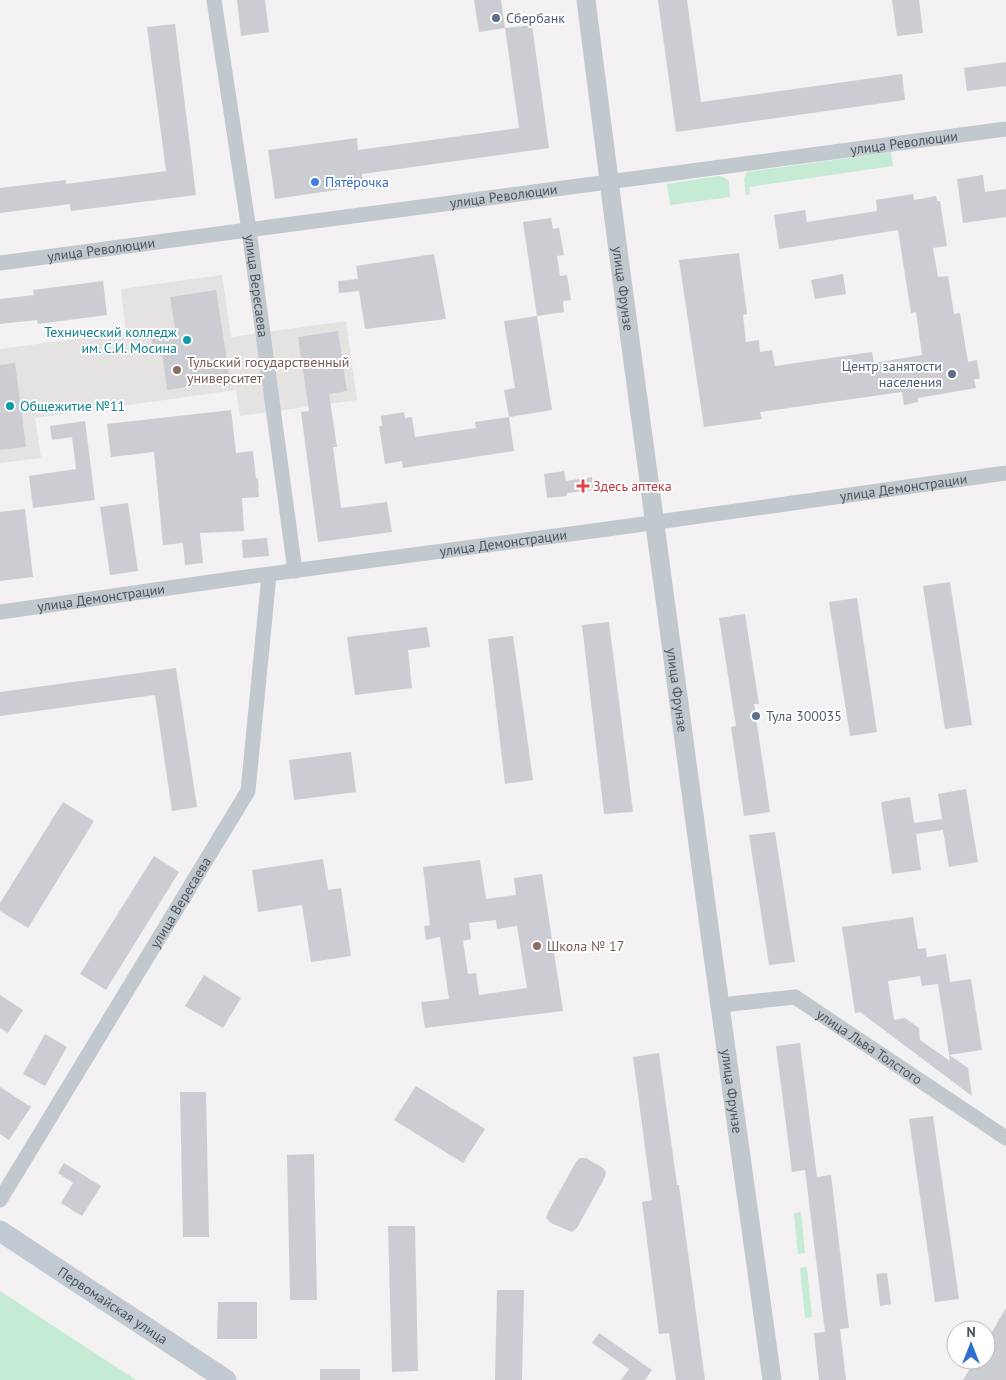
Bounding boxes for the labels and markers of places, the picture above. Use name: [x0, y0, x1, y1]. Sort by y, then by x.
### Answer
place label: Сбербанк: [506, 9, 565, 27]
marker: Сбербанк: [490, 12, 502, 24]
place label: Пятёрочка: [325, 173, 389, 191]
marker: Пятёрочка: [309, 176, 321, 188]
place label: Технический колледж им. С.И. Мосина: [44, 323, 178, 357]
marker: Технический колледж им. С.И. Мосина: [181, 334, 193, 346]
place label: Тульский государственный университет: [187, 353, 349, 387]
place label: Центр занятости населения: [842, 357, 942, 391]
marker: Тульский государственный университет: [171, 364, 183, 376]
marker: Центр занятости населения: [946, 368, 958, 380]
place label: Общежитие №11: [20, 397, 125, 415]
marker: Общежитие №11: [4, 400, 16, 412]
place label: Здесь аптека: [593, 477, 672, 495]
marker: Здесь аптека: [577, 480, 589, 492]
place label: Тула 300035: [766, 707, 842, 725]
marker: Тула 300035: [750, 710, 762, 722]
place label: Школа № 17: [547, 937, 624, 955]
marker: Школа № 17: [531, 940, 543, 952]

